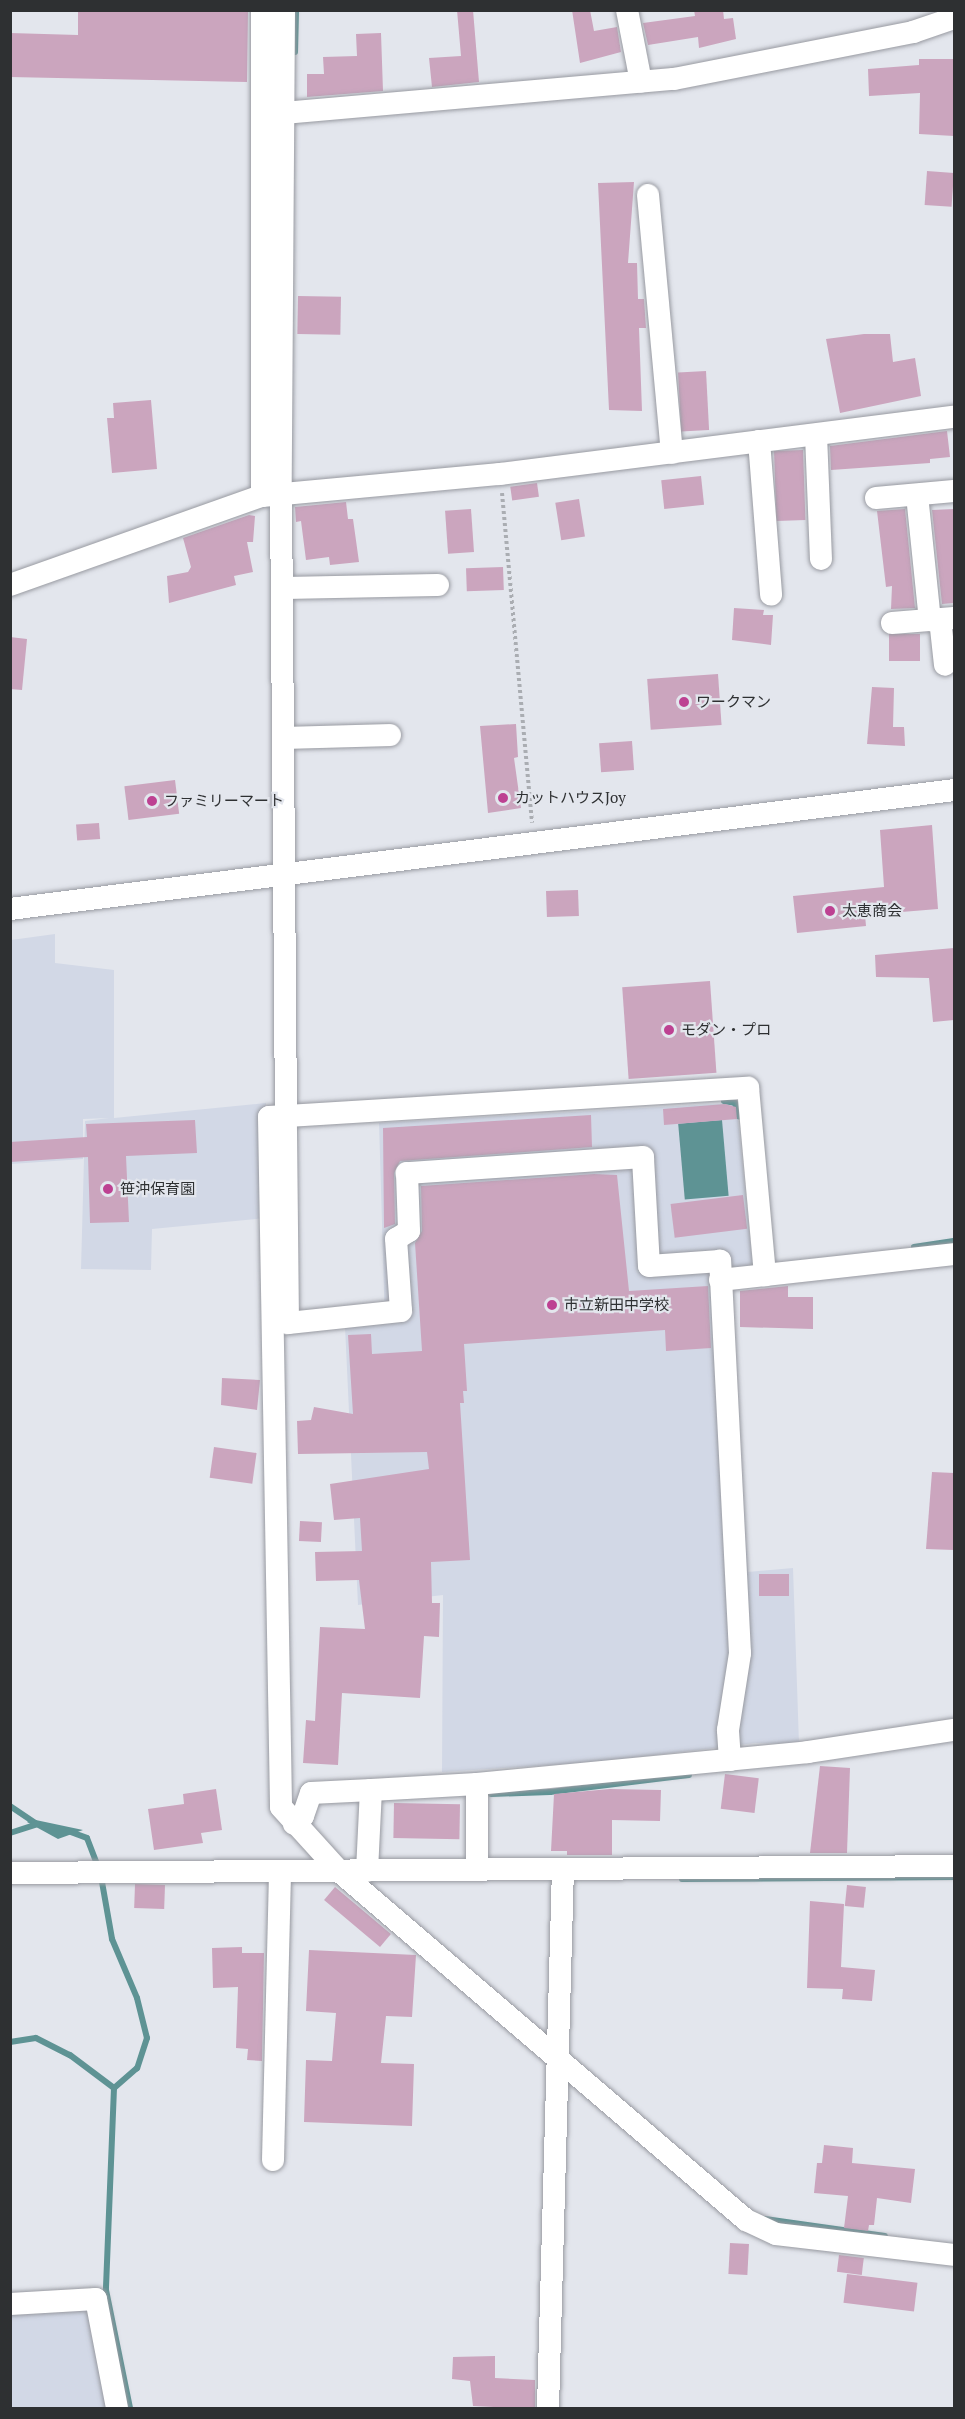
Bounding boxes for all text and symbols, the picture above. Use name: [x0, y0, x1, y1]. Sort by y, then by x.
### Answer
place label: ワークマン: [696, 693, 771, 711]
marker: ワークマン: [677, 695, 691, 709]
place label: カットハウスJoy: [515, 789, 626, 807]
marker: カットハウスJoy: [496, 791, 510, 805]
place label: ファミリーマート: [164, 792, 284, 810]
marker: ファミリーマート: [145, 794, 159, 808]
place label: 太恵商会: [842, 902, 902, 920]
marker: 太恵商会: [823, 904, 837, 918]
place label: モダン・プロ: [681, 1021, 771, 1039]
marker: モダン・プロ: [662, 1023, 676, 1037]
place label: 笹沖保育園: [120, 1180, 195, 1198]
marker: 笹沖保育園: [101, 1182, 115, 1196]
place label: 市立新田中学校: [564, 1296, 669, 1314]
marker: 市立新田中学校: [545, 1298, 559, 1312]

